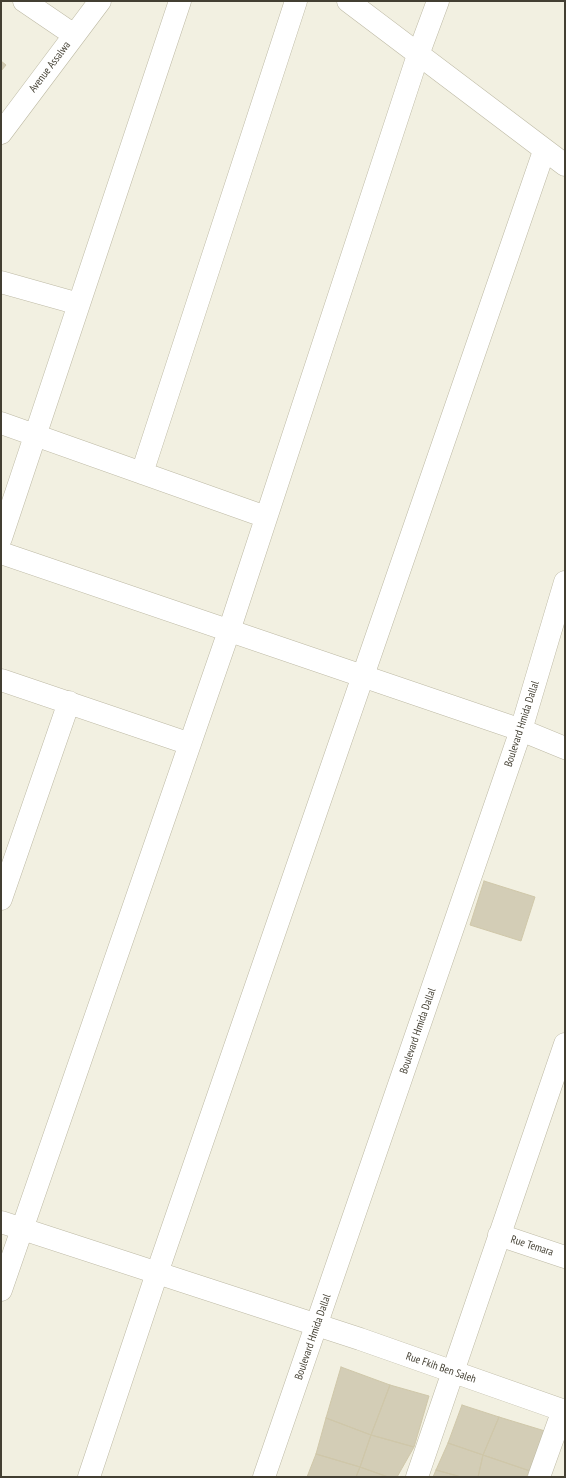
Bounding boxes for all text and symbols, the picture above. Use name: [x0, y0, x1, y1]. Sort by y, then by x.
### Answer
street label: Avenue Assalwa: [26, 39, 74, 95]
street label: Boulevard Hmida Dallal: [502, 679, 542, 769]
street label: Boulevard Hmida Dallal: [397, 986, 439, 1076]
street label: Rue Temara: [509, 1233, 555, 1259]
street label: Boulevard Hmida Dallal: [292, 1292, 334, 1382]
street label: Rue Fkih Ben Saleh: [404, 1350, 478, 1386]

